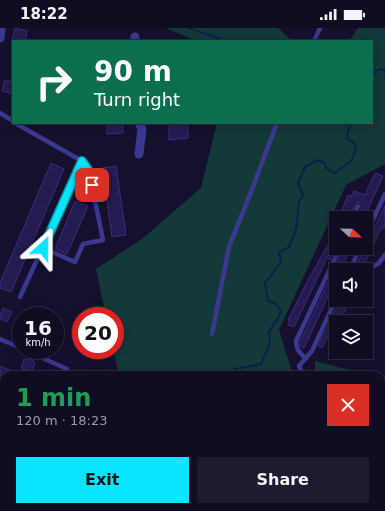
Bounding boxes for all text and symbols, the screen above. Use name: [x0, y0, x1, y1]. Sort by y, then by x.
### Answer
text: 18:22: [20, 5, 68, 23]
text: 90 m: [94, 55, 172, 88]
icon: right: [28, 56, 80, 108]
text: Turn right: [94, 89, 180, 110]
pin: [75, 168, 109, 202]
icon: arrive: [81, 174, 103, 196]
north arrow: [329, 211, 373, 255]
map controls: [329, 211, 373, 359]
position arrow: [22, 227, 64, 269]
button: sound: [329, 263, 373, 307]
speed limit sign: 20: [72, 307, 124, 359]
button: layers: [329, 315, 373, 359]
text: 16: [24, 316, 52, 340]
text: km/h: [25, 337, 51, 348]
text: 1 min: [16, 384, 91, 412]
button: close: [327, 384, 369, 426]
text: 120 m · 18:23: [16, 413, 107, 428]
button: Exit: [16, 457, 189, 503]
button: Share: [197, 457, 369, 503]

